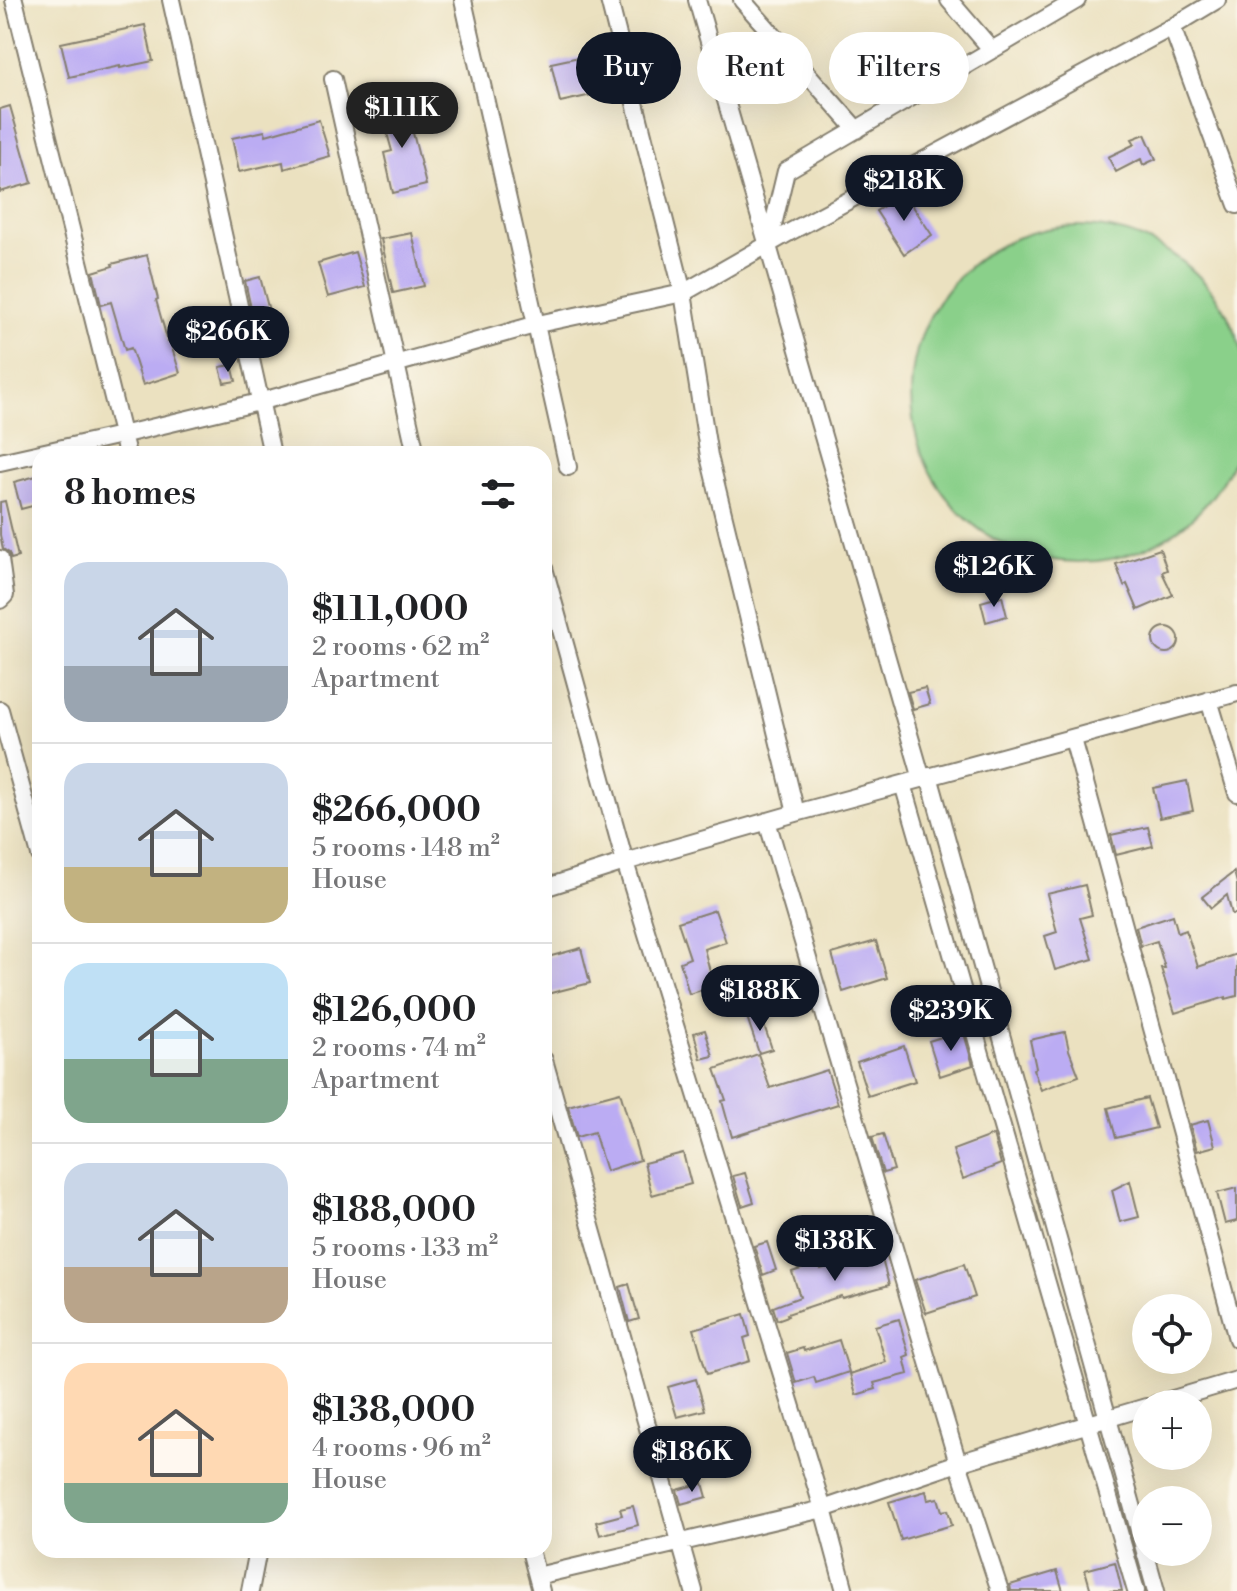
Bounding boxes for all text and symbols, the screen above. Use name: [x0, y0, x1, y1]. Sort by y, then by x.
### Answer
chip: Buy: [576, 32, 681, 104]
chip: Rent: [697, 32, 813, 104]
chip: Filters: [829, 32, 969, 104]
pin: $111K: [346, 82, 458, 150]
text: $111K: [364, 92, 440, 124]
pin: $218K: [848, 155, 960, 223]
text: $218K: [863, 165, 945, 197]
pin: $266K: [172, 306, 284, 374]
text: $266K: [185, 316, 271, 348]
icon: filters: [476, 472, 520, 516]
text: 8 homes: [64, 473, 196, 515]
pin: $126K: [938, 541, 1050, 609]
text: $126K: [953, 551, 1035, 583]
text: $111,000: [312, 589, 468, 631]
icon: home: [128, 594, 224, 690]
text: 2 rooms · 62 m²: [312, 631, 489, 663]
text: Apartment: [312, 663, 440, 695]
text: $266,000: [312, 790, 481, 832]
icon: home: [128, 795, 224, 891]
text: 5 rooms · 148 m²: [312, 832, 500, 864]
text: House: [312, 864, 387, 896]
pin: $188K: [704, 965, 816, 1033]
text: $188K: [719, 975, 801, 1007]
pin: $239K: [895, 985, 1007, 1053]
text: $126,000: [312, 990, 477, 1032]
icon: home: [128, 995, 224, 1091]
text: $239K: [909, 995, 993, 1027]
text: 2 rooms · 74 m²: [312, 1032, 486, 1064]
text: Apartment: [312, 1064, 440, 1096]
text: $188,000: [312, 1190, 476, 1232]
icon: home: [128, 1195, 224, 1291]
pin: $138K: [779, 1215, 891, 1283]
text: $138K: [794, 1225, 876, 1257]
text: 5 rooms · 133 m²: [312, 1232, 498, 1264]
text: House: [312, 1264, 387, 1296]
map controls: [1132, 1294, 1212, 1566]
button: locate: [1132, 1294, 1212, 1374]
text: $138,000: [312, 1390, 475, 1432]
button: +: [1132, 1390, 1212, 1470]
icon: home: [128, 1395, 224, 1491]
pin: $186K: [636, 1426, 748, 1494]
text: 4 rooms · 96 m²: [312, 1432, 491, 1464]
text: $186K: [651, 1436, 733, 1468]
text: House: [312, 1464, 387, 1496]
button: −: [1132, 1486, 1212, 1566]

